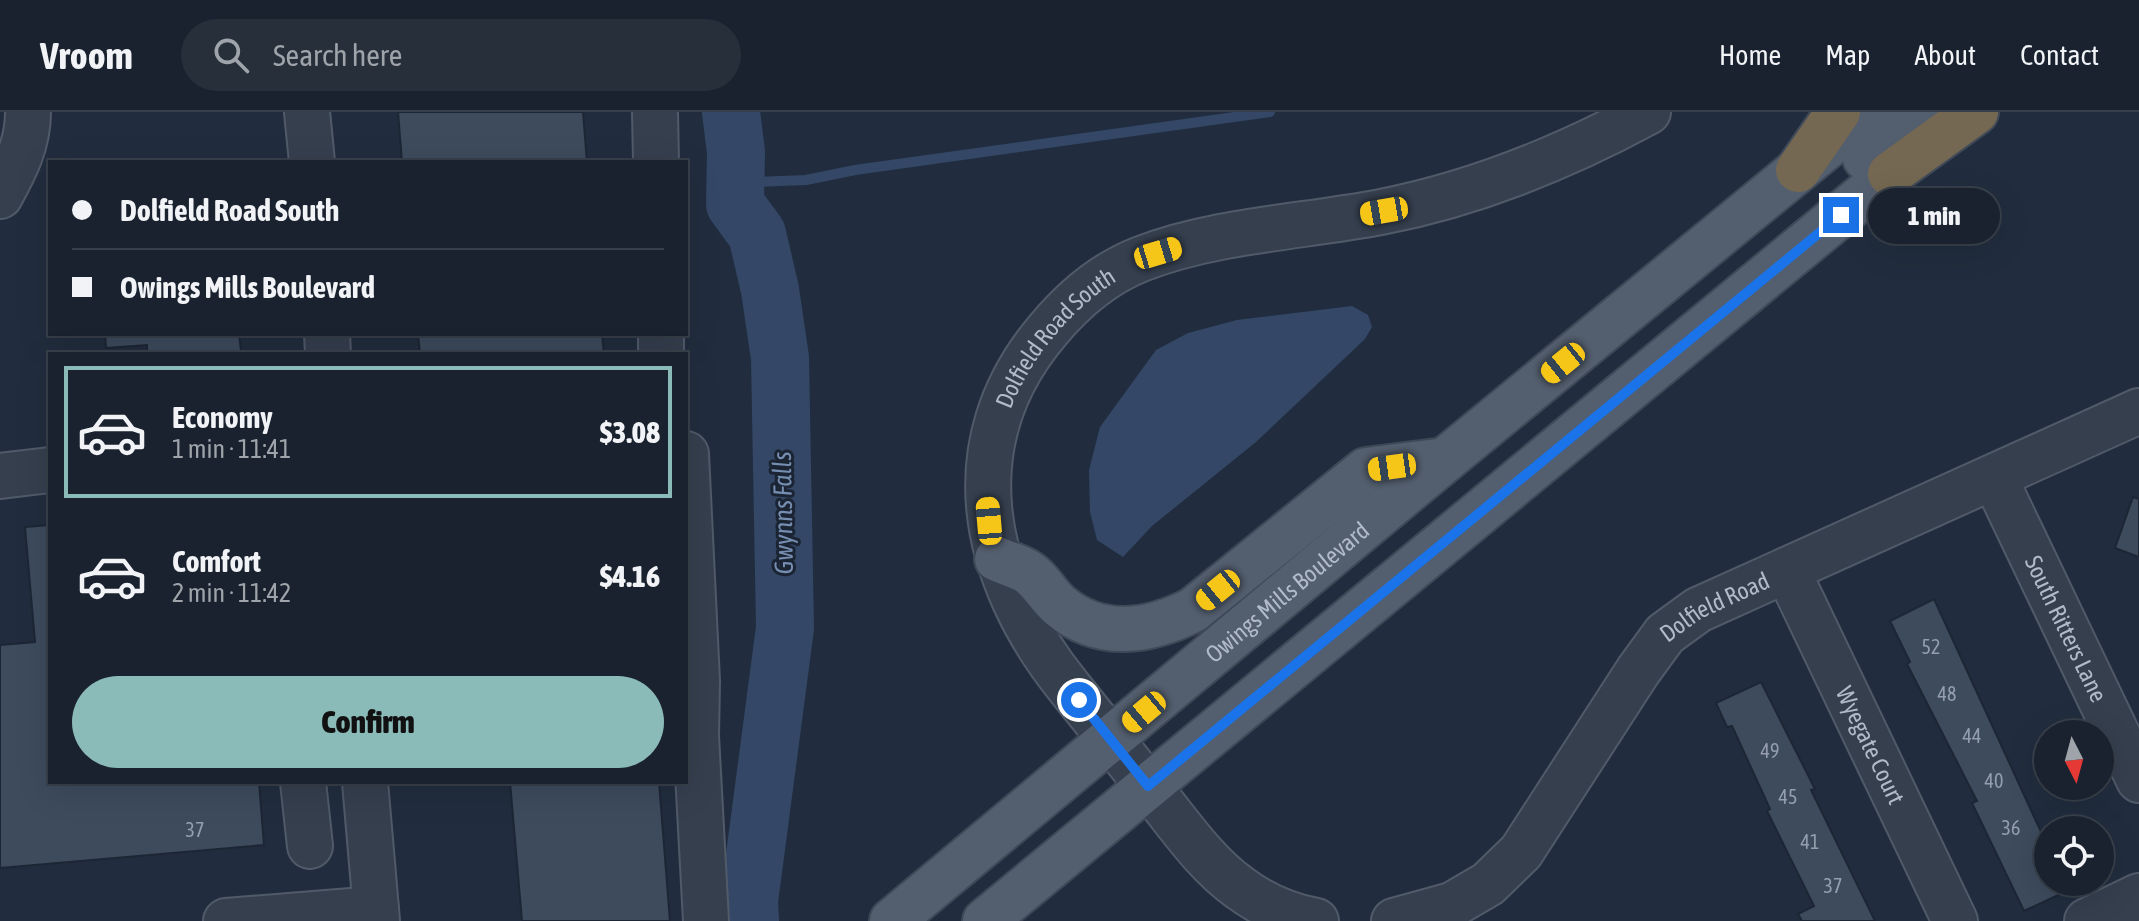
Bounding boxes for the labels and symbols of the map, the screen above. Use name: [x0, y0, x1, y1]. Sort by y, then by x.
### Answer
callout: 1 min: [1869, 187, 2001, 243]
car: [1358, 195, 1410, 227]
route end: [1823, 197, 1859, 233]
car: [1132, 235, 1184, 271]
street label: Dolfield Road South: [990, 262, 1120, 411]
car: [1537, 339, 1589, 387]
water label: Gwynns Falls: [767, 451, 799, 575]
car: [1367, 452, 1417, 482]
car: [975, 496, 1003, 546]
street label: Owings Mills Boulevard: [1200, 516, 1374, 668]
street label: South Ritters Lane: [2020, 551, 2113, 706]
car: [1192, 566, 1244, 614]
street label: Dolfield Road: [1654, 566, 1773, 647]
house number: 52: [1922, 635, 1940, 658]
route start: [1061, 682, 1097, 718]
street label: Wyegate Court: [1831, 682, 1910, 808]
house number: 48: [1938, 682, 1956, 705]
car: [1118, 687, 1170, 737]
north arrow: [2034, 720, 2114, 800]
house number: 44: [1963, 724, 1981, 747]
house number: 49: [1761, 739, 1779, 762]
house number: 40: [1985, 769, 2003, 792]
house number: 45: [1779, 785, 1797, 808]
house number: 36: [2002, 816, 2020, 839]
house number: 37: [186, 818, 204, 841]
house number: 41: [1801, 830, 1819, 853]
house number: 37: [1824, 874, 1842, 897]

